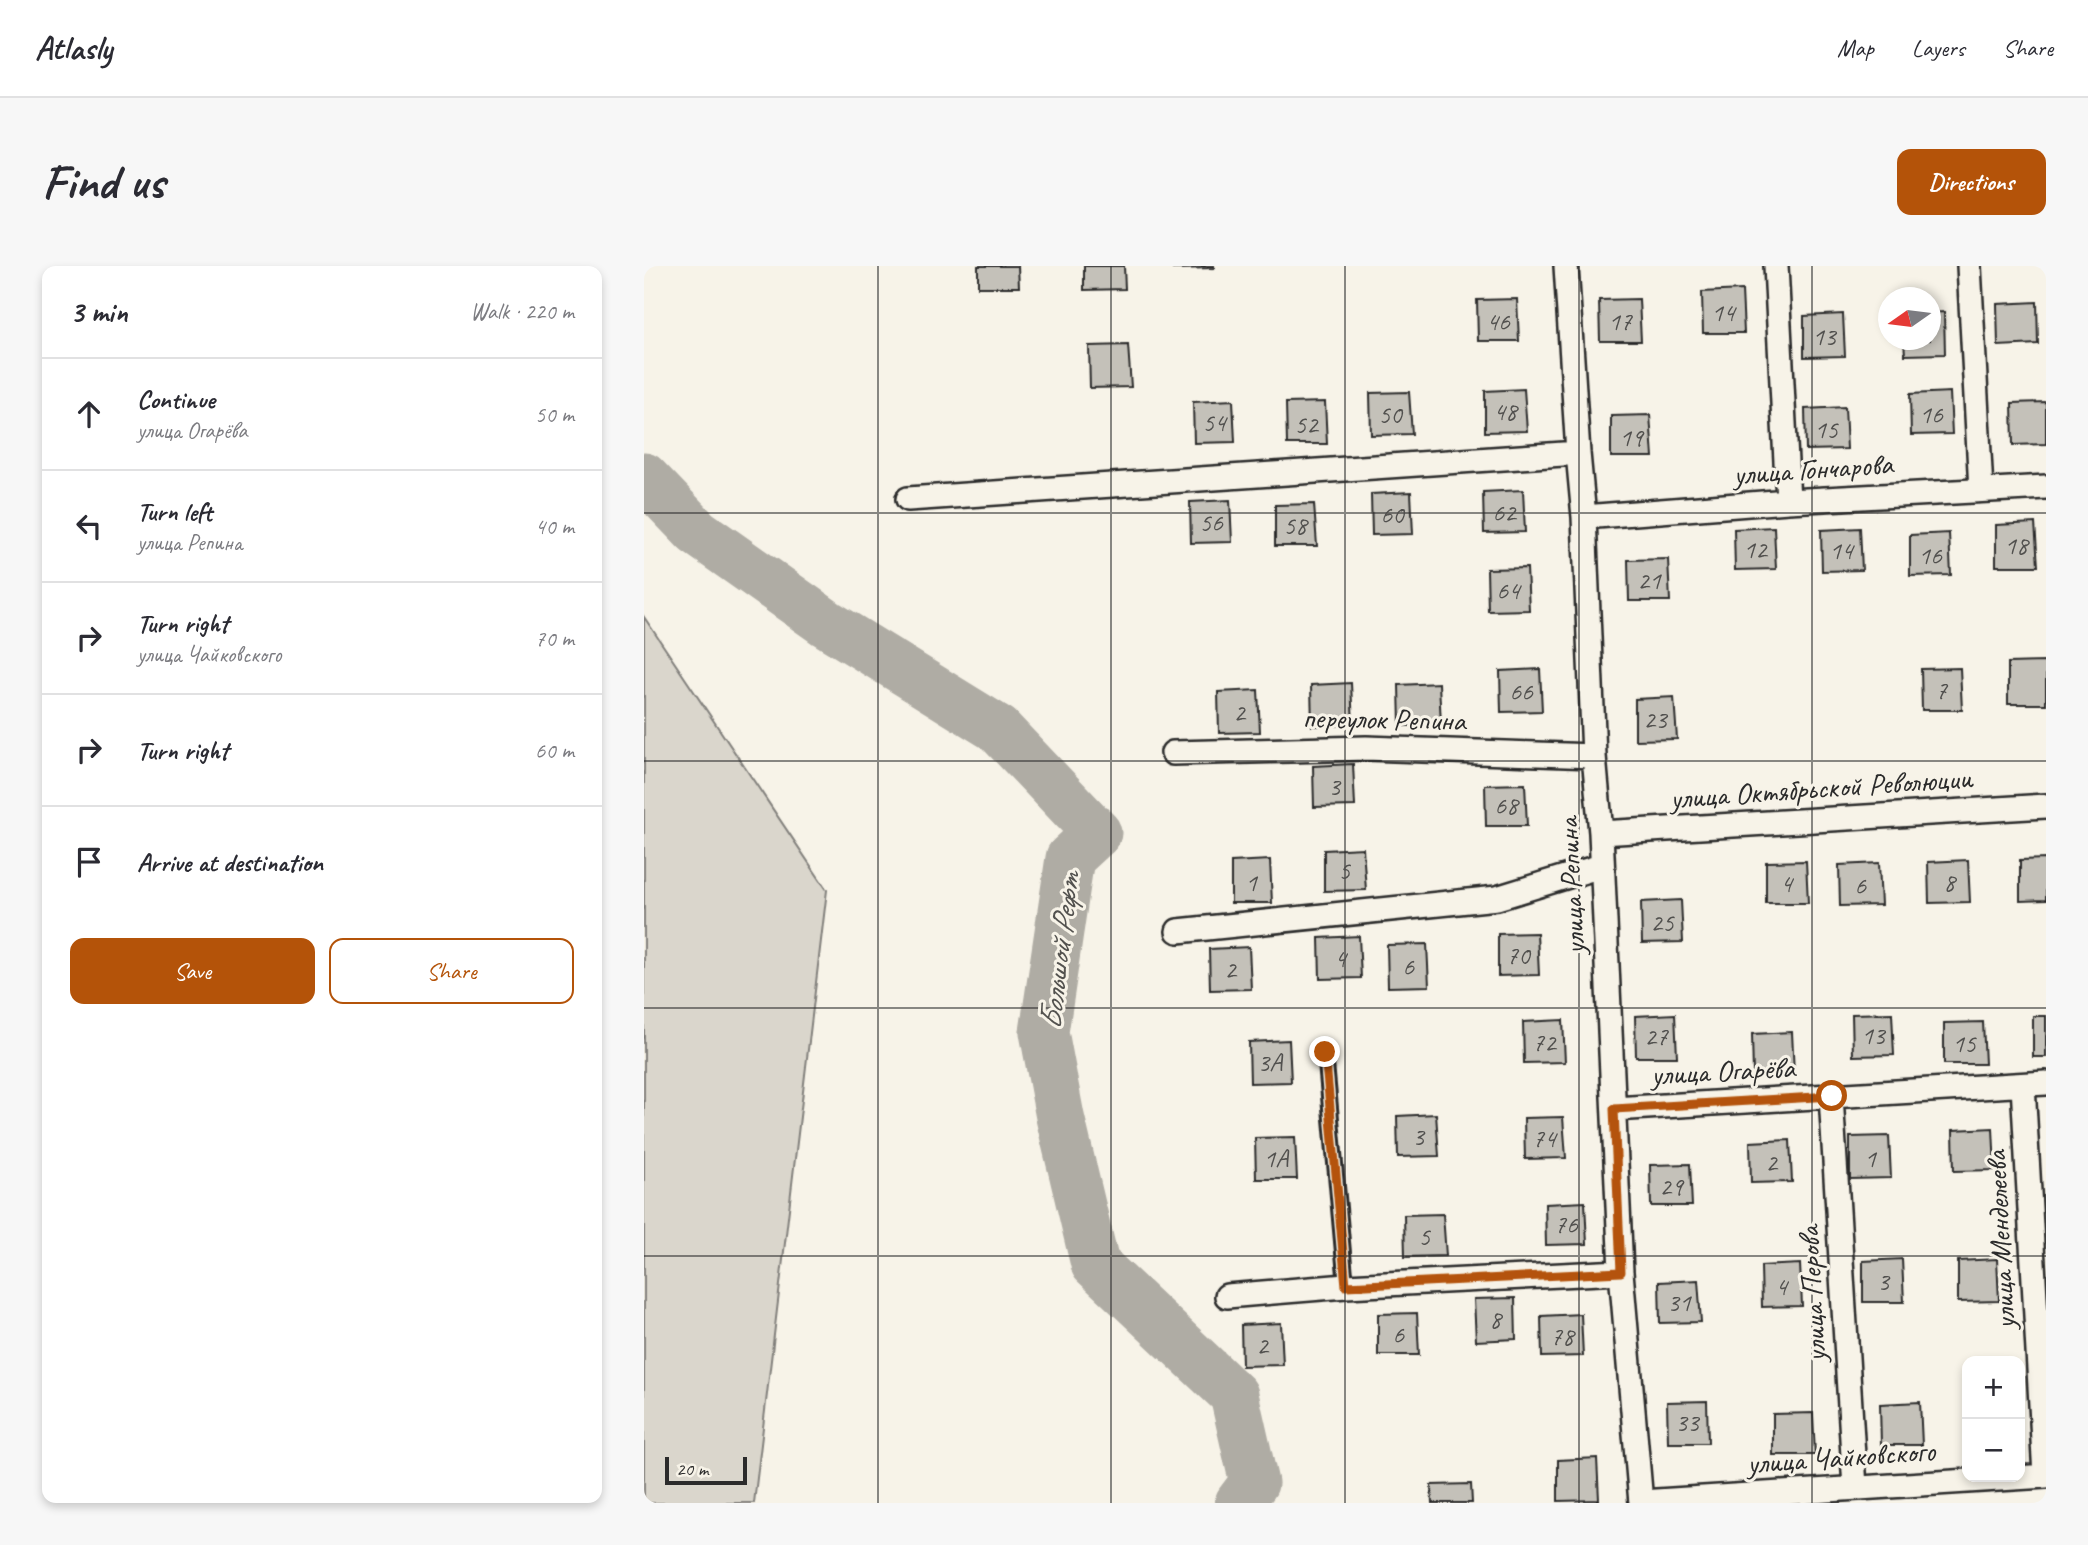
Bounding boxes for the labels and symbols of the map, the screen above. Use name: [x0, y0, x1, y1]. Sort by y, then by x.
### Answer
north arrow: [1878, 287, 1941, 350]
house number: 14: [1711, 296, 1737, 329]
house number: 46: [1486, 305, 1511, 338]
house number: 17: [1608, 305, 1633, 338]
house number: 13: [1812, 320, 1838, 353]
house number: 48: [1493, 395, 1519, 428]
house number: 50: [1378, 398, 1404, 431]
house number: 16: [1919, 398, 1944, 431]
house number: 54: [1202, 406, 1228, 439]
house number: 52: [1294, 408, 1320, 441]
house number: 15: [1814, 413, 1839, 446]
house number: 19: [1619, 421, 1645, 454]
street label: улица Гончарова: [1730, 444, 1896, 494]
house number: 62: [1492, 496, 1518, 529]
house number: 60: [1380, 498, 1406, 531]
house number: 56: [1199, 506, 1224, 539]
house number: 58: [1283, 509, 1309, 542]
house number: 18: [2004, 529, 2030, 562]
house number: 12: [1743, 533, 1769, 566]
house number: 14: [1829, 534, 1855, 567]
house number: 16: [1918, 539, 1943, 572]
house number: 21: [1637, 564, 1662, 597]
house number: 64: [1496, 574, 1522, 607]
house number: 7: [1935, 674, 1948, 707]
house number: 66: [1509, 675, 1534, 708]
house number: 2: [1233, 696, 1247, 729]
street label: переулок Репина: [1302, 699, 1468, 739]
house number: 23: [1643, 703, 1669, 736]
street label: улица Октябрьской Революции: [1667, 758, 1975, 818]
house number: 3: [1328, 770, 1342, 803]
house number: 68: [1494, 789, 1520, 822]
street label: улица Репина: [1548, 814, 1594, 957]
house number: 5: [1338, 854, 1351, 887]
house number: 1: [1245, 866, 1258, 899]
house number: 8: [1943, 866, 1957, 899]
water label: Большой Рефт: [1030, 867, 1090, 1032]
house number: 4: [1780, 867, 1794, 900]
house number: 6: [1854, 869, 1867, 902]
house number: 25: [1650, 906, 1675, 939]
house number: 70: [1506, 939, 1532, 972]
house number: 4: [1334, 942, 1348, 975]
house number: 6: [1402, 950, 1415, 983]
house number: 2: [1224, 953, 1238, 986]
house number: 13: [1861, 1019, 1887, 1052]
house number: 27: [1644, 1020, 1669, 1053]
house number: 72: [1532, 1026, 1558, 1059]
house number: 15: [1952, 1027, 1977, 1060]
route end: [1309, 1036, 1340, 1067]
house number: 3А: [1258, 1046, 1284, 1079]
street label: улица Огарёва: [1648, 1048, 1798, 1094]
route start: [1816, 1080, 1847, 1111]
house number: 3: [1412, 1120, 1426, 1153]
house number: 74: [1532, 1122, 1558, 1155]
house number: 1А: [1264, 1142, 1290, 1175]
house number: 1: [1864, 1142, 1877, 1175]
house number: 2: [1765, 1146, 1779, 1179]
street label: улица Менделеева: [1976, 1148, 2024, 1332]
house number: 29: [1659, 1170, 1685, 1203]
house number: 76: [1554, 1208, 1579, 1241]
house number: 5: [1418, 1220, 1431, 1253]
street label: улица Перова: [1789, 1222, 1835, 1365]
house number: 3: [1877, 1265, 1891, 1298]
house number: 4: [1775, 1270, 1789, 1303]
house number: 31: [1667, 1286, 1692, 1319]
house number: 8: [1489, 1303, 1503, 1336]
house number: 6: [1392, 1318, 1405, 1351]
house number: 78: [1550, 1320, 1576, 1353]
house number: 2: [1256, 1329, 1270, 1362]
house number: 33: [1675, 1406, 1701, 1439]
street label: улица Чайковского: [1744, 1431, 1938, 1483]
scale bar: [665, 1454, 747, 1486]

